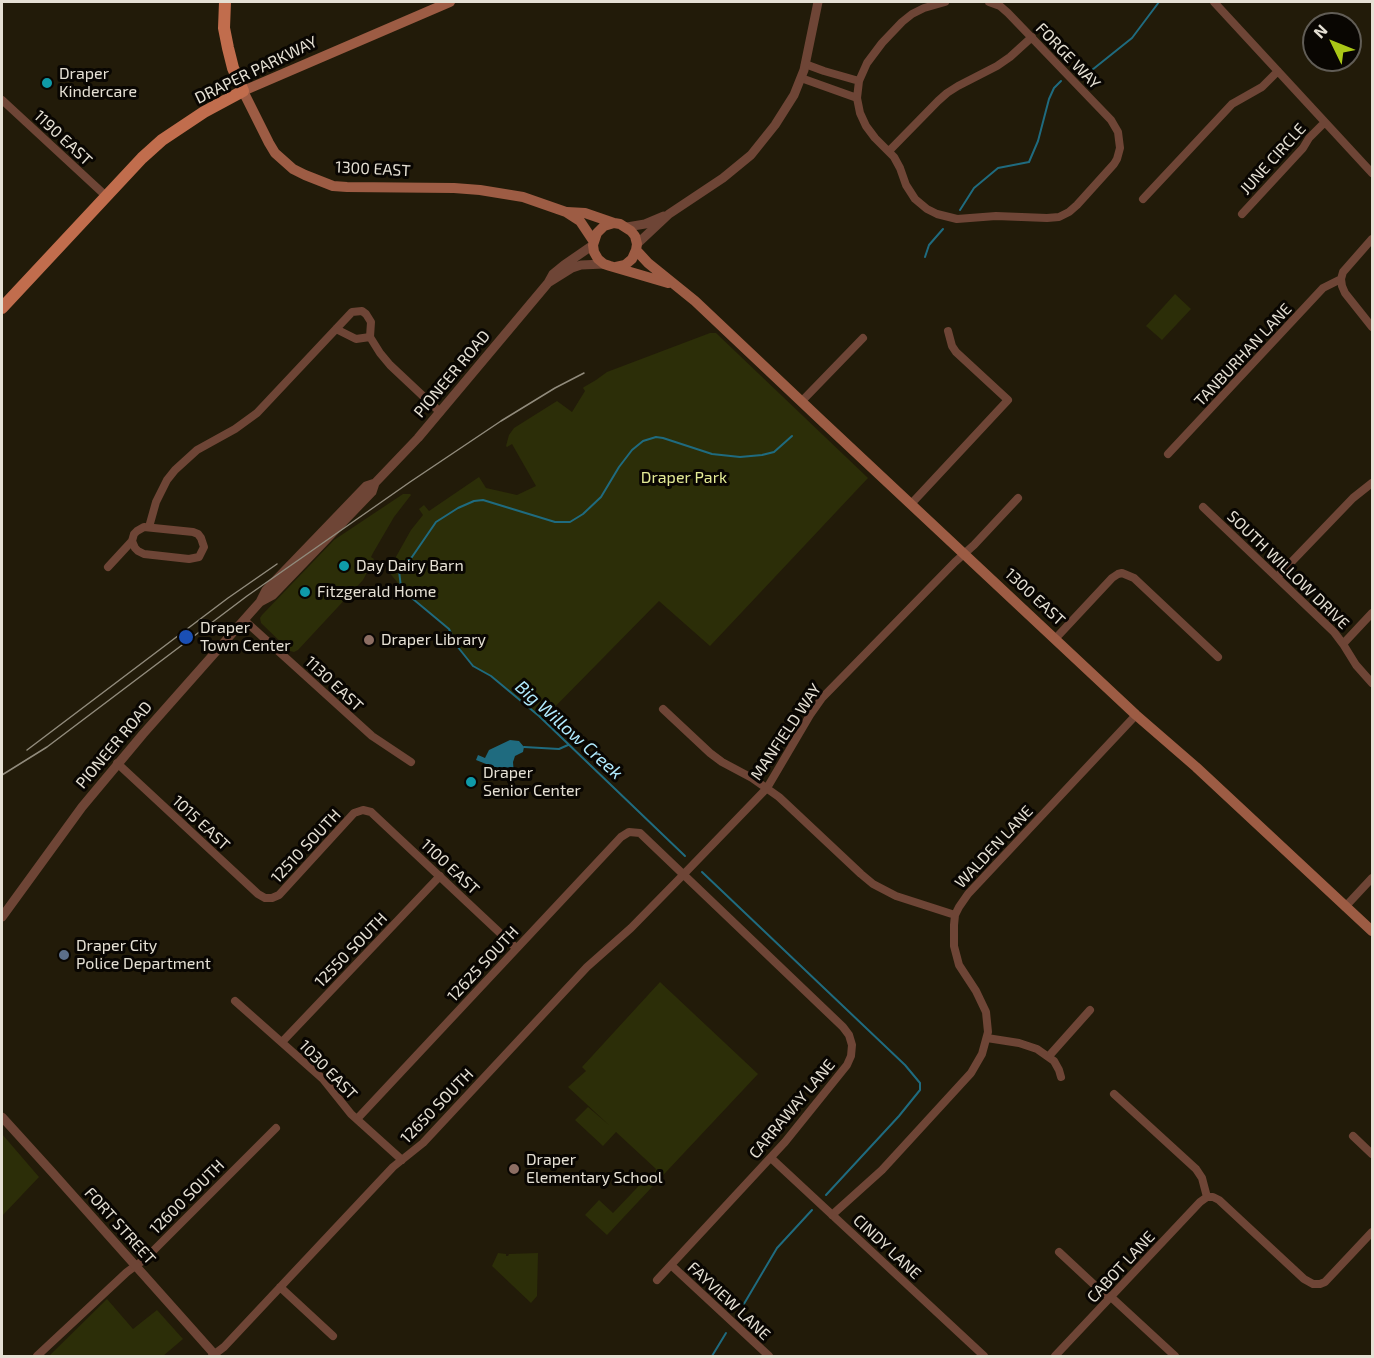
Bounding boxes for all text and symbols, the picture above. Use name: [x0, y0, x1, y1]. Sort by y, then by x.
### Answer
north arrow: [1302, 12, 1362, 72]
street label: FORGE WAY: [1032, 19, 1104, 93]
text: N: [1309, 20, 1331, 41]
street label: DRAPER PARKWAY: [192, 32, 320, 108]
place label: Draper Kindercare: [59, 64, 137, 102]
marker: Draper Kindercare: [40, 76, 54, 90]
street label: 1190 EAST: [30, 106, 96, 170]
street label: JUNE CIRCLE: [1236, 119, 1310, 199]
street label: 1300 EAST: [335, 157, 411, 181]
street label: TANBURHAN LANE: [1190, 299, 1296, 411]
street label: PIONEER ROAD: [410, 326, 494, 422]
park label: Draper Park: [641, 468, 727, 488]
street label: SOUTH WILLOW DRIVE: [1223, 507, 1353, 633]
place label: Day Dairy Barn: [356, 556, 464, 576]
marker: Day Dairy Barn: [337, 559, 351, 573]
street label: 1300 EAST: [1001, 564, 1069, 630]
place label: Fitzgerald Home: [317, 582, 436, 602]
marker: Fitzgerald Home: [298, 585, 312, 599]
place label: Draper Town Center: [200, 618, 291, 656]
marker: Draper Town Center: [177, 628, 195, 646]
place label: Draper Library: [381, 630, 486, 650]
marker: Draper Library: [362, 633, 376, 647]
street label: 1130 EAST: [301, 652, 367, 716]
water label: Big Willow Creek: [511, 676, 627, 784]
street label: MANFIELD WAY: [747, 680, 825, 784]
street label: PIONEER ROAD: [72, 697, 156, 793]
place label: Draper Senior Center: [483, 763, 581, 801]
marker: Draper Senior Center: [464, 775, 478, 789]
street label: 1015 EAST: [168, 792, 234, 854]
street label: WALDEN LANE: [951, 802, 1037, 892]
street label: 12510 SOUTH: [267, 805, 345, 887]
street label: 1100 EAST: [417, 835, 483, 899]
street label: 12550 SOUTH: [311, 909, 391, 991]
street label: 12625 SOUTH: [443, 922, 523, 1006]
place label: Draper City Police Department: [76, 936, 211, 974]
marker: Draper City Police Department: [57, 948, 71, 962]
street label: 1030 EAST: [295, 1036, 361, 1104]
street label: CARRAWAY LANE: [745, 1056, 839, 1162]
street label: 12650 SOUTH: [397, 1065, 477, 1147]
place label: Draper Elementary School: [526, 1150, 663, 1188]
street label: 12600 SOUTH: [146, 1156, 228, 1238]
marker: Draper Elementary School: [507, 1162, 521, 1176]
street label: FORT STREET: [80, 1183, 160, 1269]
street label: CINDY LANE: [849, 1211, 925, 1283]
street label: CABOT LANE: [1083, 1227, 1159, 1307]
street label: FAYVIEW LANE: [684, 1258, 774, 1344]

